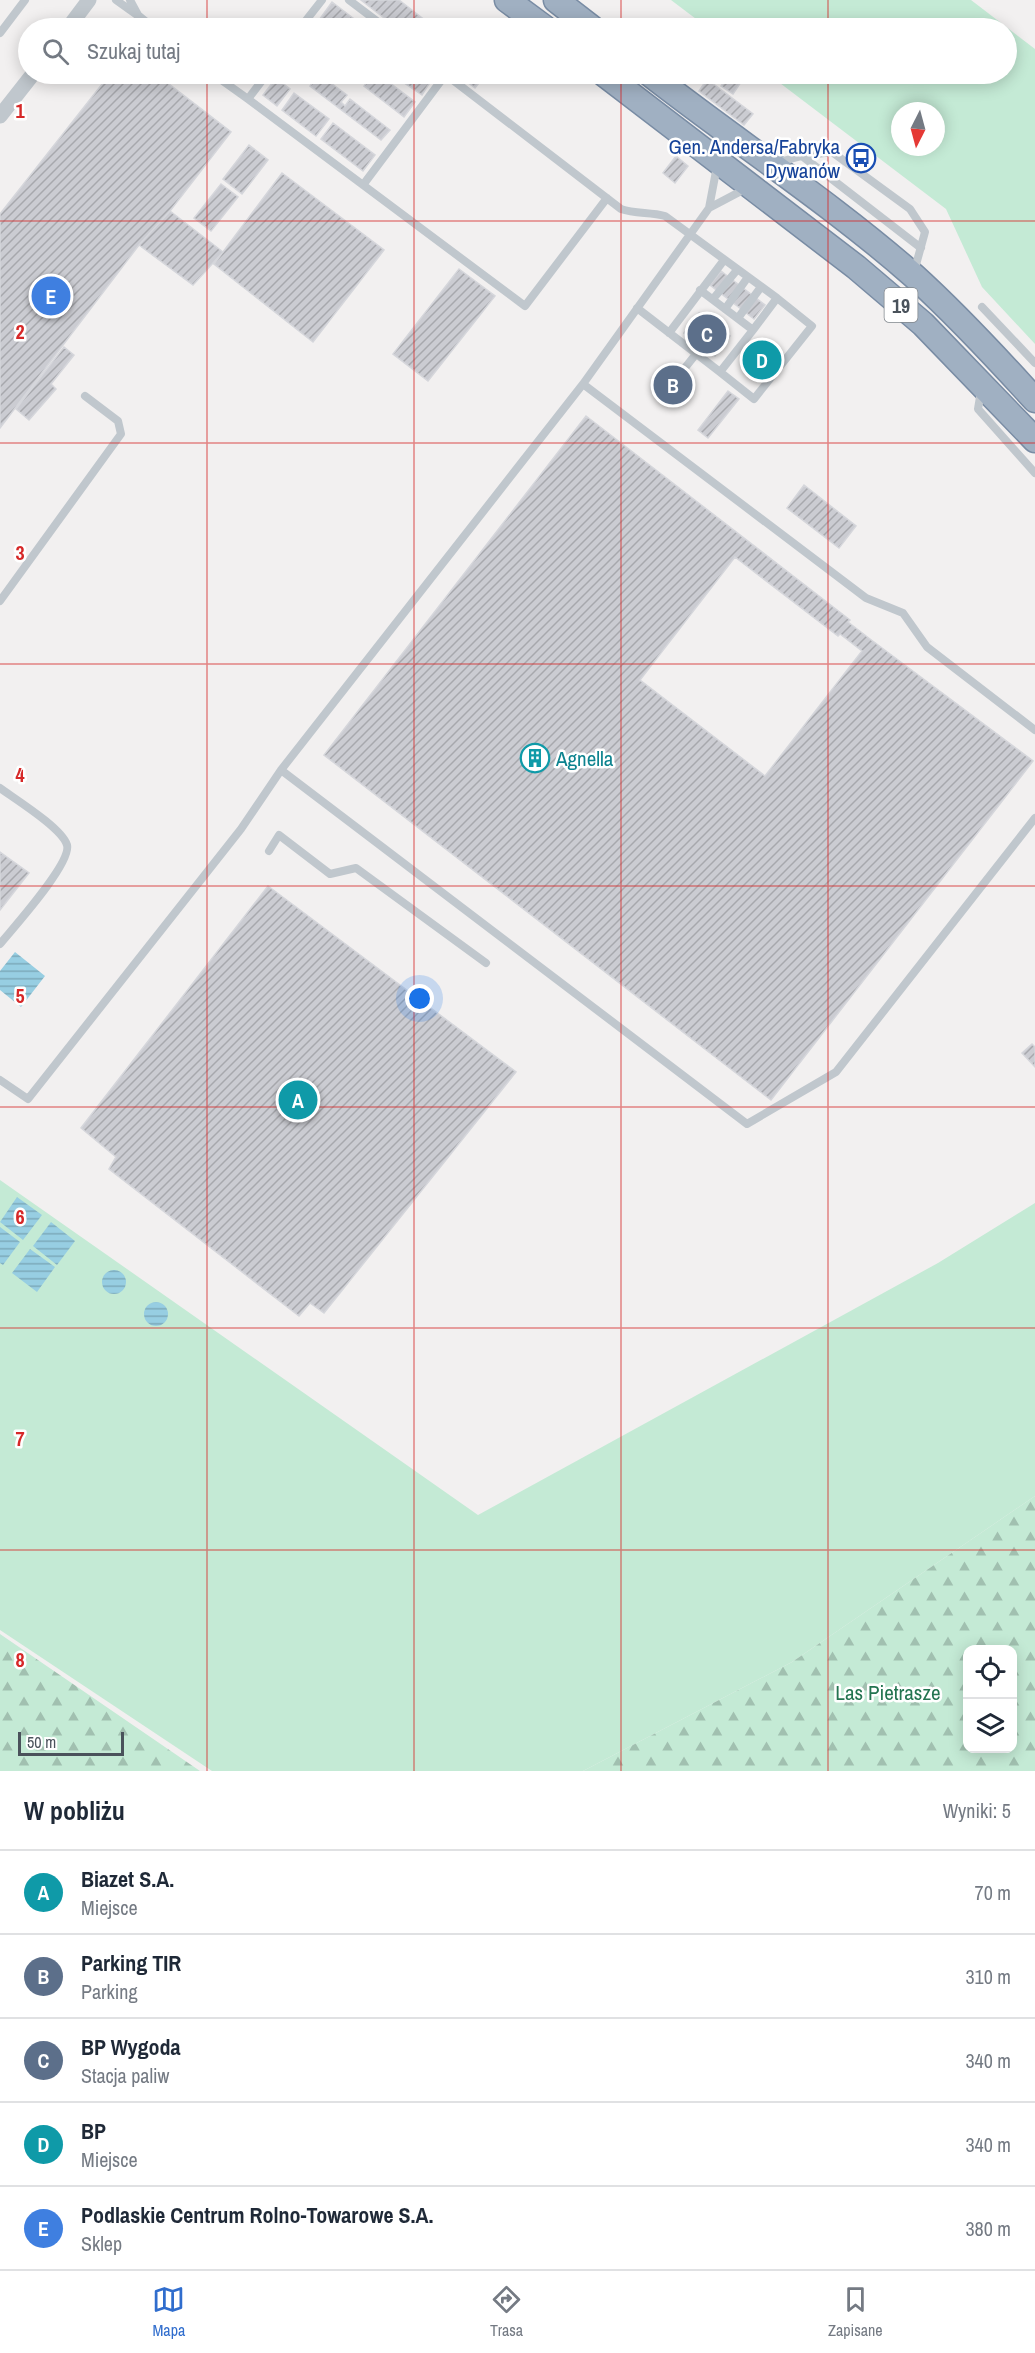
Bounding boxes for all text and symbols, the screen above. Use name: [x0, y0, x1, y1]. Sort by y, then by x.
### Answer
search box: [18, 18, 1017, 84]
icon: search: [39, 35, 72, 68]
text: Szukaj tutaj: [87, 36, 180, 66]
text: 1: [15, 97, 25, 124]
north arrow: [891, 102, 945, 156]
place label: Gen. Andersa/Fabryka Dywanów: [669, 132, 841, 185]
bus stop icon: Gen. Andersa/Fabryka Dywanów: [845, 142, 877, 174]
pin: E: [32, 274, 70, 318]
road number: 19: [884, 288, 918, 322]
pin: C: [688, 312, 726, 356]
text: 2: [15, 318, 25, 345]
pin: D: [742, 338, 782, 382]
pin: B: [654, 362, 692, 408]
text: 3: [15, 539, 25, 566]
building icon: Agnella: [519, 742, 551, 774]
place label: Agnella: [555, 744, 614, 773]
text: 4: [15, 761, 25, 788]
text: 5: [15, 982, 25, 1009]
your location: [405, 984, 434, 1013]
pin: A: [278, 1078, 318, 1122]
text: 6: [15, 1203, 25, 1230]
text: 7: [15, 1425, 25, 1452]
map controls: [963, 1645, 1017, 1753]
button: locate: [963, 1645, 1017, 1699]
text: 8: [15, 1646, 25, 1673]
park label: Las Pietrasze: [835, 1678, 941, 1707]
button: layers: [963, 1699, 1017, 1753]
scale bar: [18, 1729, 124, 1756]
text: 50 m: [27, 1731, 56, 1753]
text: W pobliżu: [24, 1793, 125, 1828]
text: Wyniki: 5: [943, 1797, 1011, 1824]
text: Biazet S.A.: [81, 1864, 174, 1894]
text: A: [38, 1879, 49, 1906]
text: 70 m: [975, 1879, 1011, 1906]
text: Miejsce: [81, 1894, 138, 1921]
text: Parking TIR: [81, 1948, 181, 1978]
text: B: [38, 1963, 49, 1990]
text: 310 m: [965, 1963, 1011, 1990]
text: Parking: [81, 1978, 138, 2005]
text: BP Wygoda: [81, 2032, 181, 2062]
text: C: [38, 2047, 49, 2074]
text: 340 m: [965, 2047, 1011, 2074]
text: Stacja paliw: [81, 2062, 169, 2089]
text: BP: [81, 2116, 106, 2146]
text: D: [38, 2131, 49, 2158]
text: 340 m: [965, 2131, 1011, 2158]
text: Miejsce: [81, 2146, 138, 2173]
text: Podlaskie Centrum Rolno-Towarowe S.A.: [81, 2200, 434, 2230]
text: E: [38, 2215, 49, 2242]
text: 380 m: [965, 2215, 1011, 2242]
text: Sklep: [81, 2230, 122, 2257]
tab: Mapa: [152, 2283, 185, 2341]
tab: Trasa: [490, 2283, 523, 2341]
tab: Zapisane: [828, 2283, 883, 2341]

